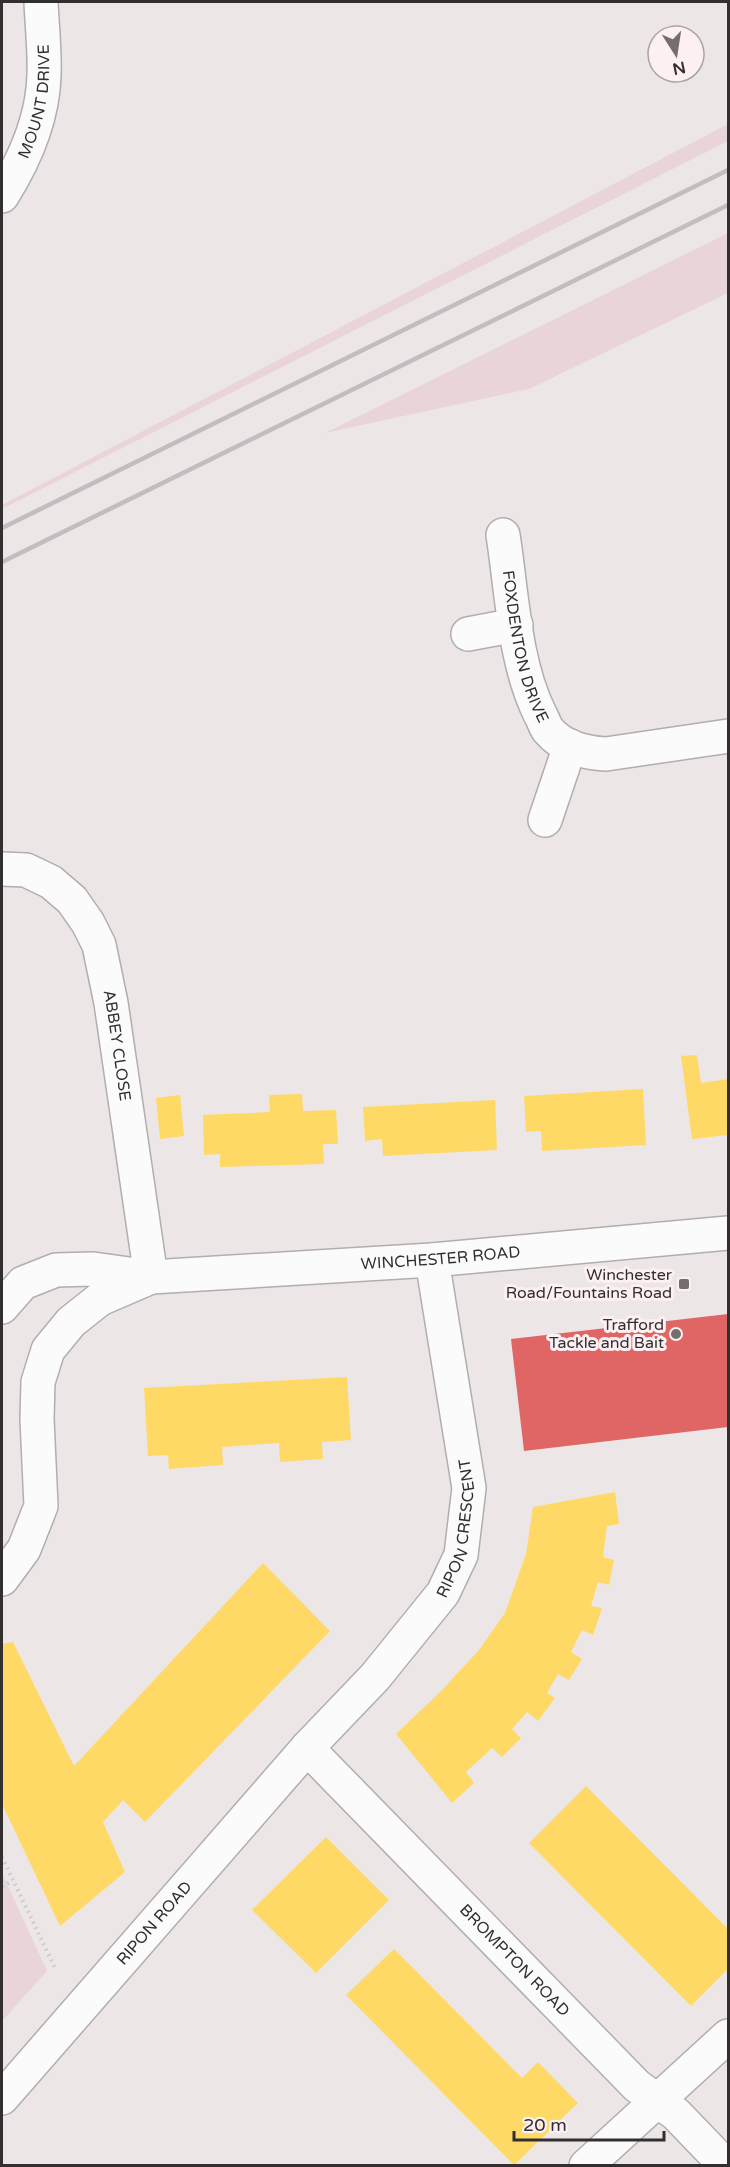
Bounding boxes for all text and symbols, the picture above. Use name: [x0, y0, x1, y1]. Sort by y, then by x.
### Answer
north arrow: [646, 24, 706, 84]
street label: MOUNT DRIVE: [14, 44, 54, 162]
text: N: [671, 57, 687, 79]
street label: FOXDENTON DRIVE: [498, 569, 553, 726]
street label: ABBEY CLOSE: [99, 988, 135, 1102]
street label: WINCHESTER ROAD: [360, 1242, 521, 1274]
place label: Winchester Road/Fountains Road: [506, 1265, 673, 1303]
marker: Winchester Road/Fountains Road: [677, 1277, 691, 1291]
place label: Trafford Tackle and Bait: [549, 1315, 664, 1353]
marker: Trafford Tackle and Bait: [669, 1327, 683, 1341]
street label: RIPON CRESCENT: [432, 1457, 479, 1601]
street label: RIPON ROAD: [112, 1877, 196, 1969]
street label: BROMPTON ROAD: [455, 1900, 574, 2021]
scale bar: [514, 2104, 664, 2142]
text: 20 m: [523, 2114, 567, 2136]

